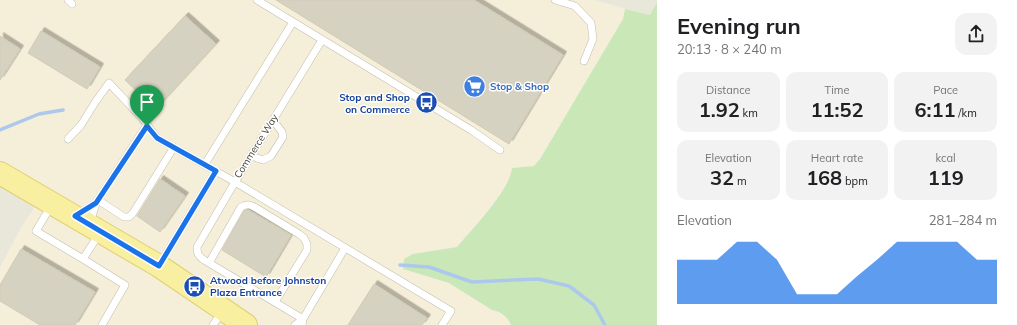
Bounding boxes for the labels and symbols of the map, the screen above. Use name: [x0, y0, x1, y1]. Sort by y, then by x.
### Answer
supermarket icon: Stop & Shop: [462, 73, 488, 99]
place label: Stop & Shop: [490, 80, 549, 93]
pin: [130, 85, 164, 126]
bus stop icon: Stop and Shop on Commerce: [413, 90, 439, 116]
place label: Stop and Shop on Commerce: [339, 91, 411, 116]
street label: Commerce Way: [231, 111, 281, 181]
bus stop icon: Atwood before Johnston Plaza Entrance: [181, 273, 207, 299]
place label: Atwood before Johnston Plaza Entrance: [210, 274, 326, 299]

